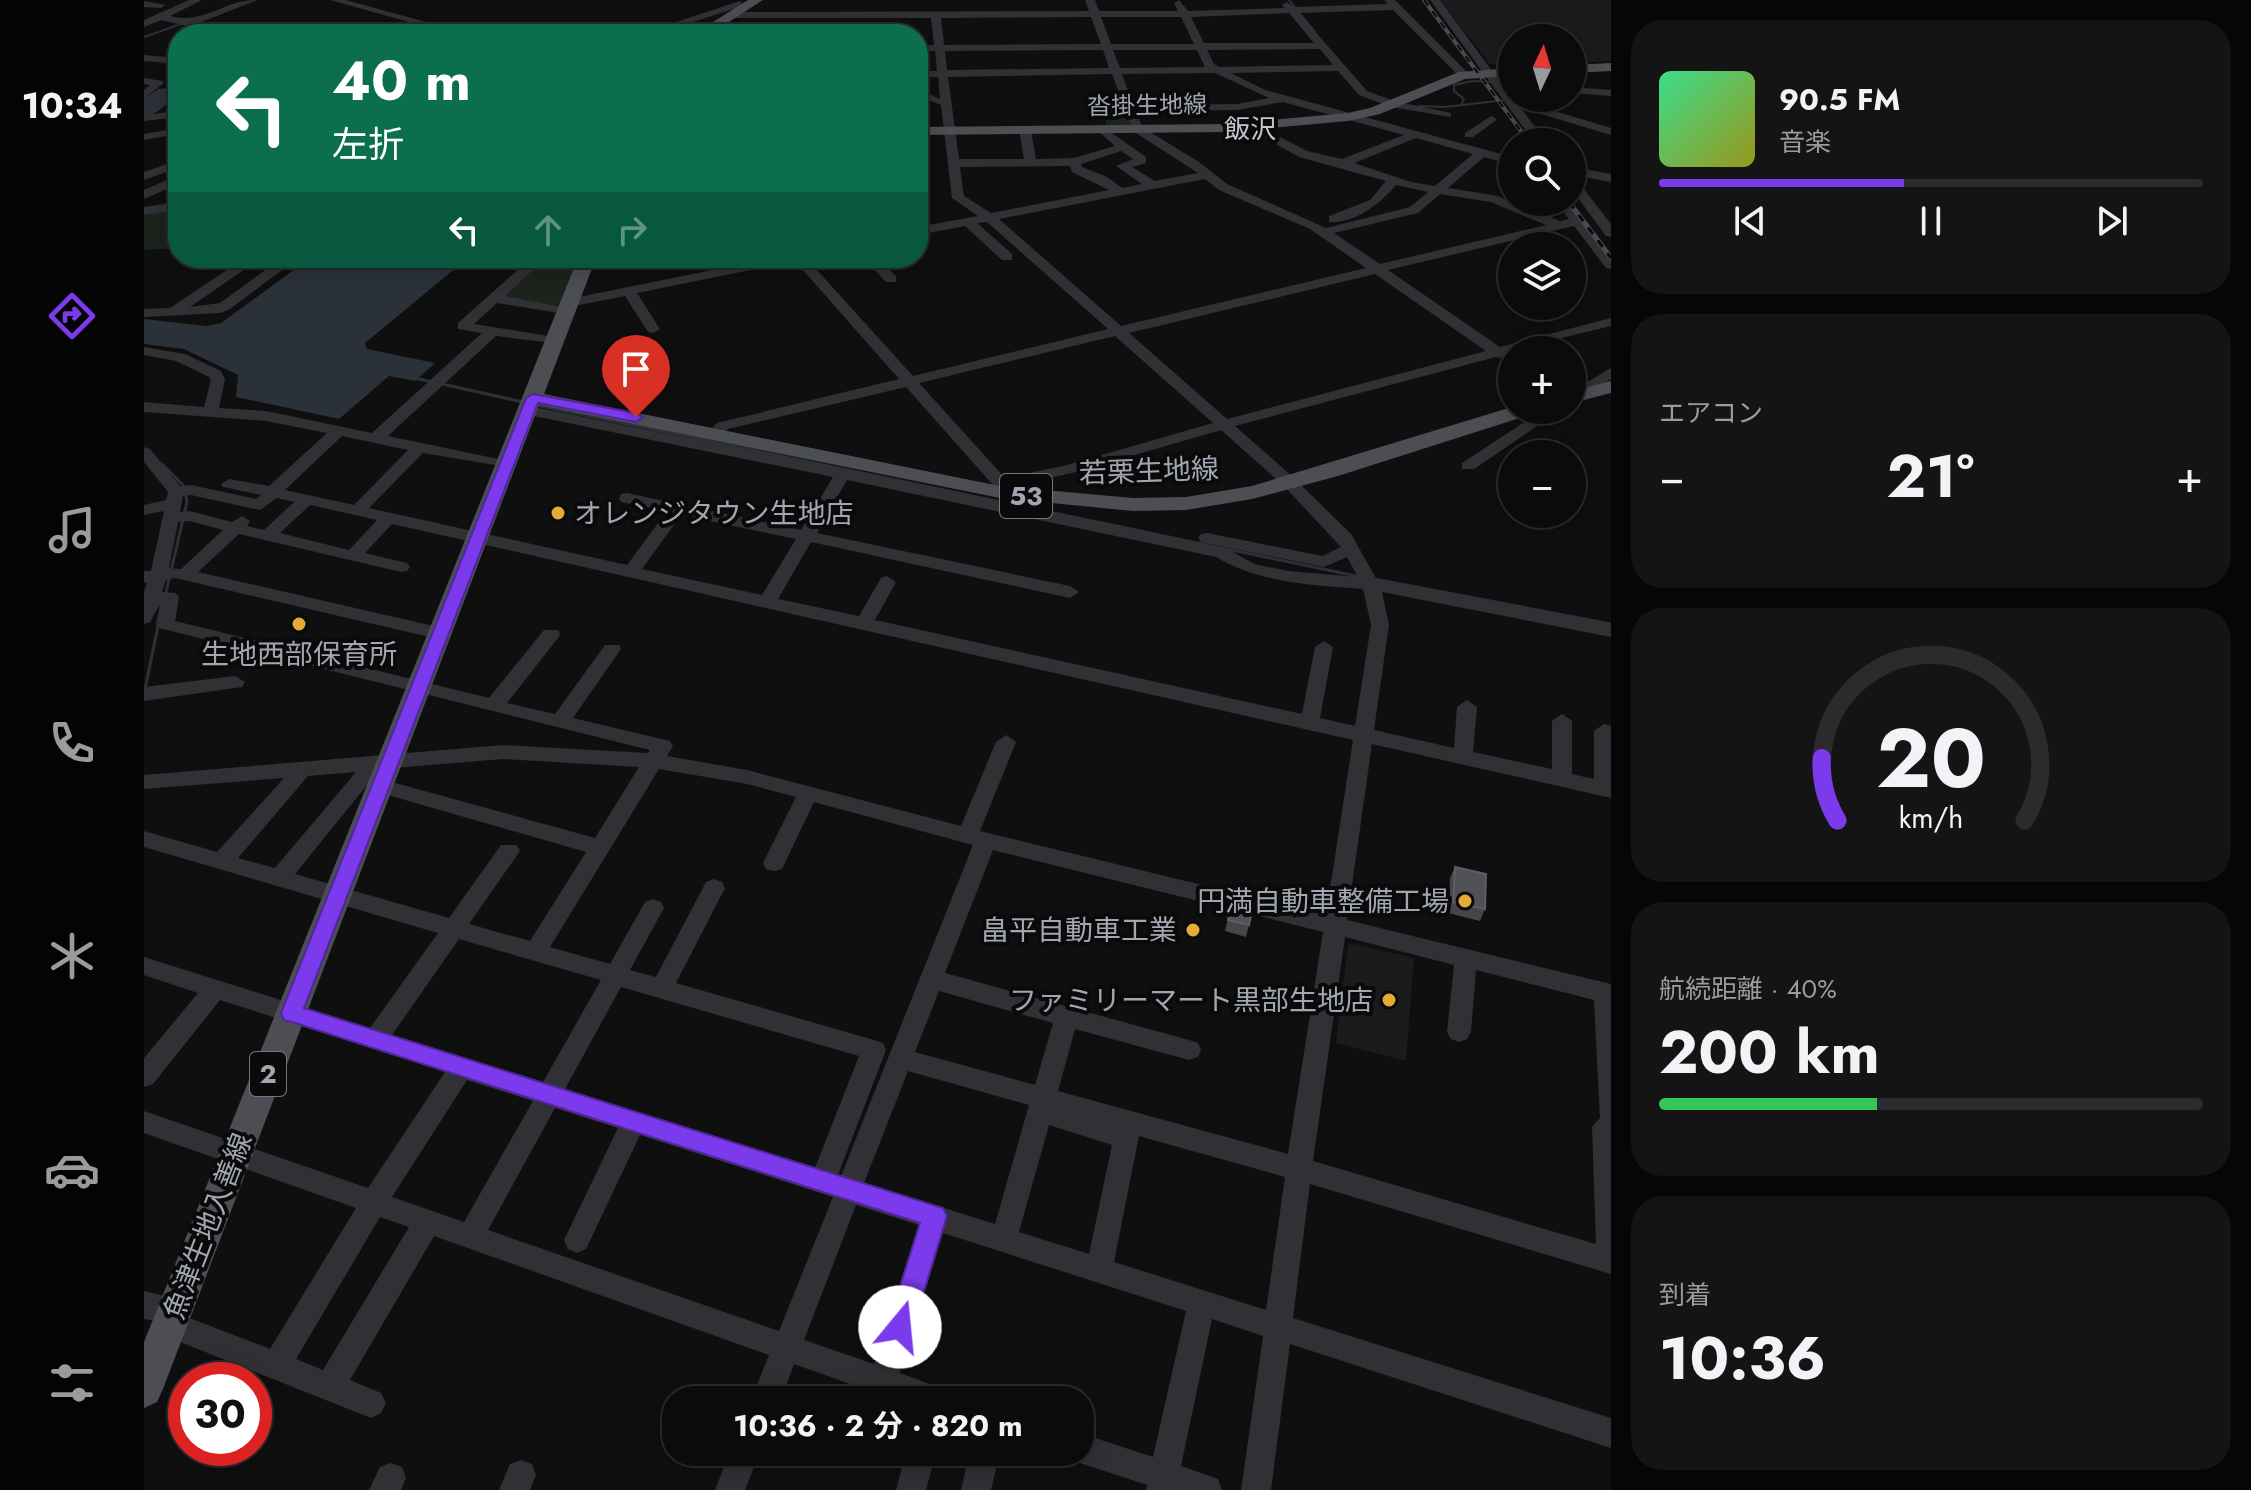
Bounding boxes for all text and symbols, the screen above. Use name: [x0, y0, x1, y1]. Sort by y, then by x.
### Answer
north arrow: [1498, 24, 1586, 112]
map controls: [1498, 24, 1586, 528]
text: 40 m: [332, 40, 471, 121]
icon: left: [200, 56, 304, 160]
text: 90.5 FM: [1779, 78, 1900, 121]
text: 10:34: [21, 79, 123, 131]
street label: 沓掛生地線: [1087, 86, 1207, 124]
district label: 飯沢: [1224, 110, 1276, 148]
text: 左折: [332, 118, 404, 170]
text: 音楽: [1779, 123, 1831, 161]
button: search: [1498, 128, 1586, 216]
icon: previous: [1728, 199, 1772, 243]
icon: pause: [1909, 199, 1953, 243]
icon: next: [2090, 199, 2134, 243]
icon: left: [442, 208, 486, 252]
icon: ahead: [526, 208, 570, 252]
icon: right: [610, 208, 654, 252]
button: layers: [1498, 232, 1586, 320]
icon: directions: [44, 288, 100, 344]
pin: [602, 335, 670, 417]
button: +: [1498, 336, 1586, 424]
icon: arrive: [614, 347, 658, 391]
text: エアコン: [1659, 394, 1763, 432]
text: 21°: [1887, 433, 1974, 520]
button: −: [1498, 440, 1586, 528]
text: −: [1659, 445, 1685, 509]
text: +: [2176, 445, 2203, 509]
street label: 若栗生地線: [1078, 448, 1220, 494]
road number: 53: [1000, 474, 1052, 518]
place label: オレンジタウン生地店: [574, 493, 853, 534]
icon: music: [44, 502, 100, 558]
marker: オレンジタウン生地店: [549, 504, 567, 522]
marker: 生地西部保育所: [290, 615, 308, 633]
place label: 生地西部保育所: [201, 634, 397, 675]
text: 20: [1876, 698, 1986, 818]
icon: phone: [44, 715, 100, 771]
text: km/h: [1899, 797, 1963, 839]
place label: 円満自動車整備工場: [1197, 881, 1449, 922]
marker: 円満自動車整備工場: [1456, 892, 1474, 910]
place label: 畠平自動車工業: [981, 910, 1177, 951]
marker: 畠平自動車工業: [1184, 921, 1202, 939]
icon: climate: [44, 928, 100, 984]
text: 航続距離 · 40%: [1659, 970, 1837, 1008]
place label: ファミリーマート黒部生地店: [1009, 980, 1373, 1021]
marker: ファミリーマート黒部生地店: [1380, 991, 1398, 1009]
text: 200 km: [1659, 1009, 1880, 1096]
road number: 2: [250, 1052, 286, 1096]
street label: 魚津生地入善線: [154, 1127, 262, 1325]
icon: car: [44, 1142, 100, 1198]
text: 到着: [1659, 1276, 1711, 1314]
position arrow: [858, 1285, 942, 1369]
text: 10:36: [1659, 1315, 1826, 1402]
icon: filters: [44, 1355, 100, 1411]
speed limit sign: 30: [168, 1362, 272, 1466]
text: 10:36 · 2 分 · 820 m: [733, 1404, 1023, 1447]

